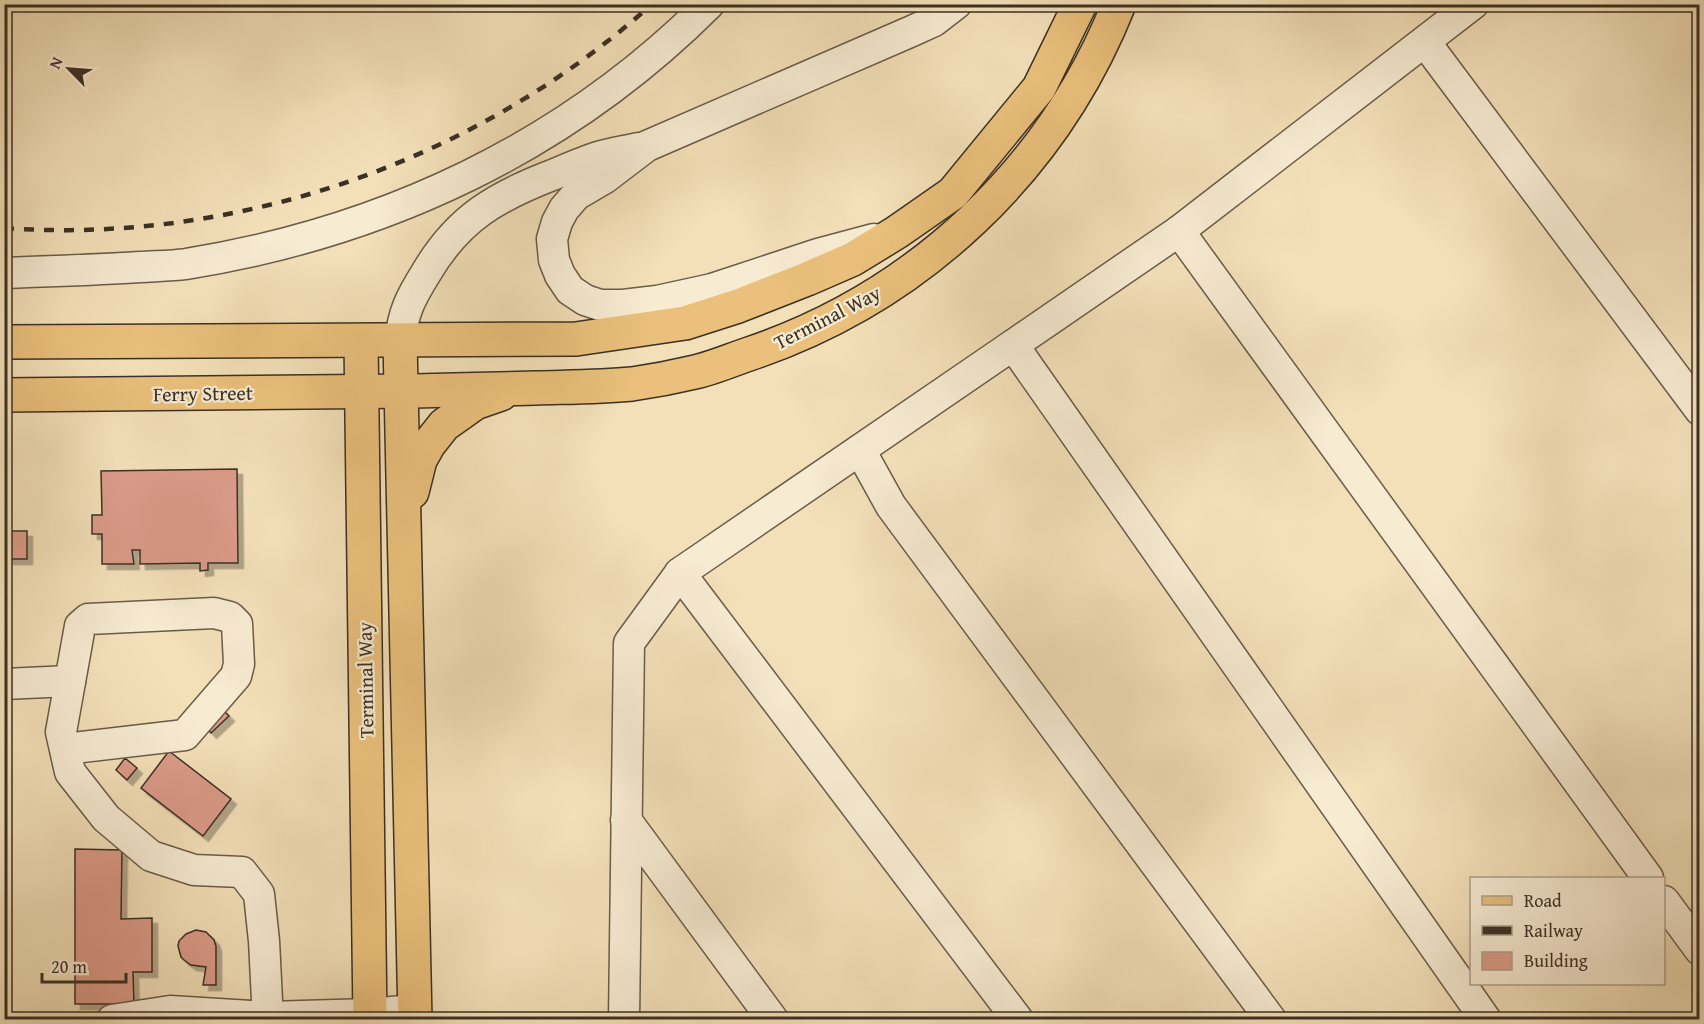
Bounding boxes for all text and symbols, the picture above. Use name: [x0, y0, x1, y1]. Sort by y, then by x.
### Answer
north arrow: [39, 39, 99, 99]
text: N: [42, 52, 69, 73]
street label: Terminal Way: [769, 278, 885, 356]
street label: Ferry Street: [153, 378, 253, 408]
street label: Terminal Way: [349, 622, 381, 738]
legend: [1470, 877, 1665, 985]
text: Road: [1524, 887, 1562, 914]
text: Railway: [1524, 917, 1583, 944]
scale bar: [42, 946, 126, 984]
text: Building: [1524, 947, 1588, 974]
text: 20 m: [51, 953, 87, 980]

